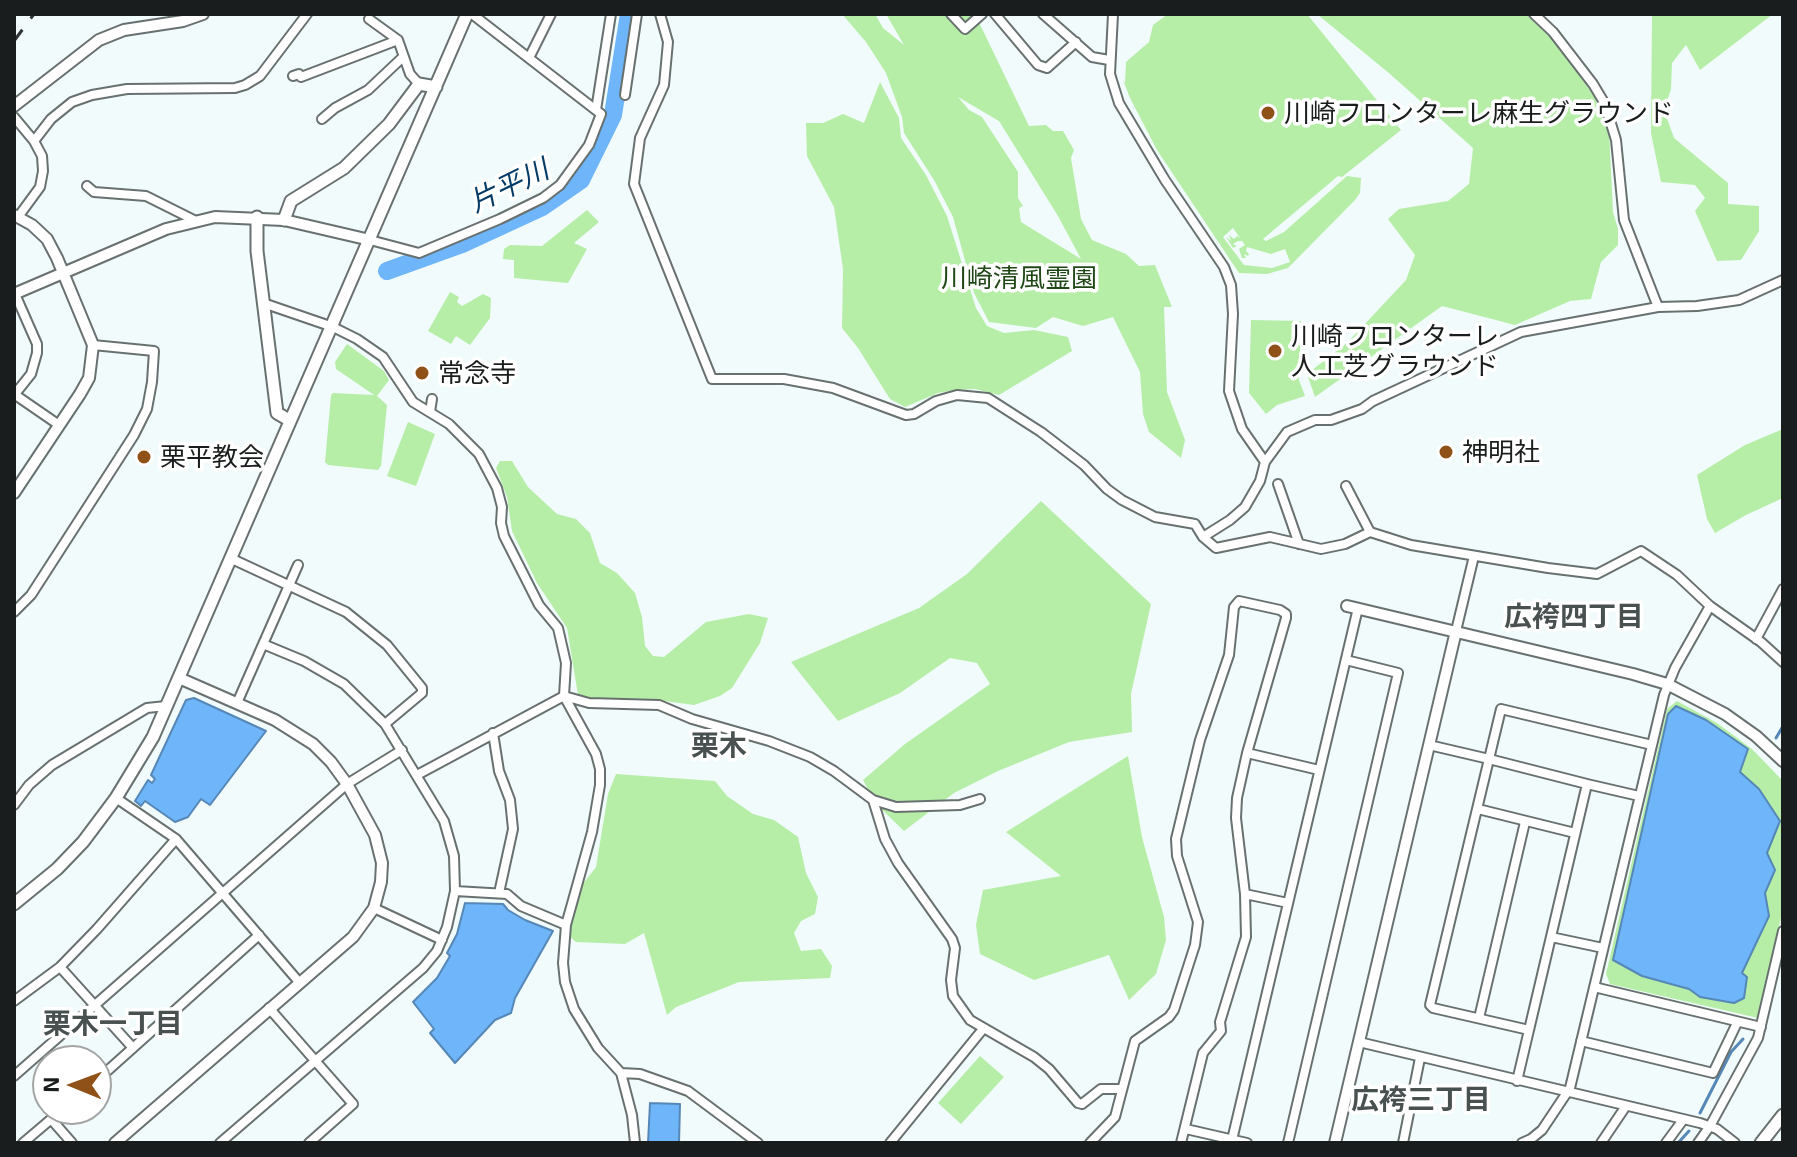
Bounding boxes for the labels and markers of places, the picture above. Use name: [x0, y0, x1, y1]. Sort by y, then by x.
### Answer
place label: 川崎フロンターレ麻生グラウンド: [1284, 97, 1674, 129]
marker: 川崎フロンターレ麻生グラウンド: [1259, 104, 1277, 122]
place label: 川崎フロンターレ 人工芝グラウンド: [1291, 320, 1499, 382]
marker: 川崎フロンターレ 人工芝グラウンド: [1266, 342, 1284, 360]
place label: 常念寺: [438, 357, 516, 389]
marker: 常念寺: [413, 364, 431, 382]
place label: 神明社: [1462, 436, 1540, 468]
place label: 栗平教会: [160, 441, 264, 473]
marker: 神明社: [1437, 443, 1455, 461]
marker: 栗平教会: [135, 448, 153, 466]

